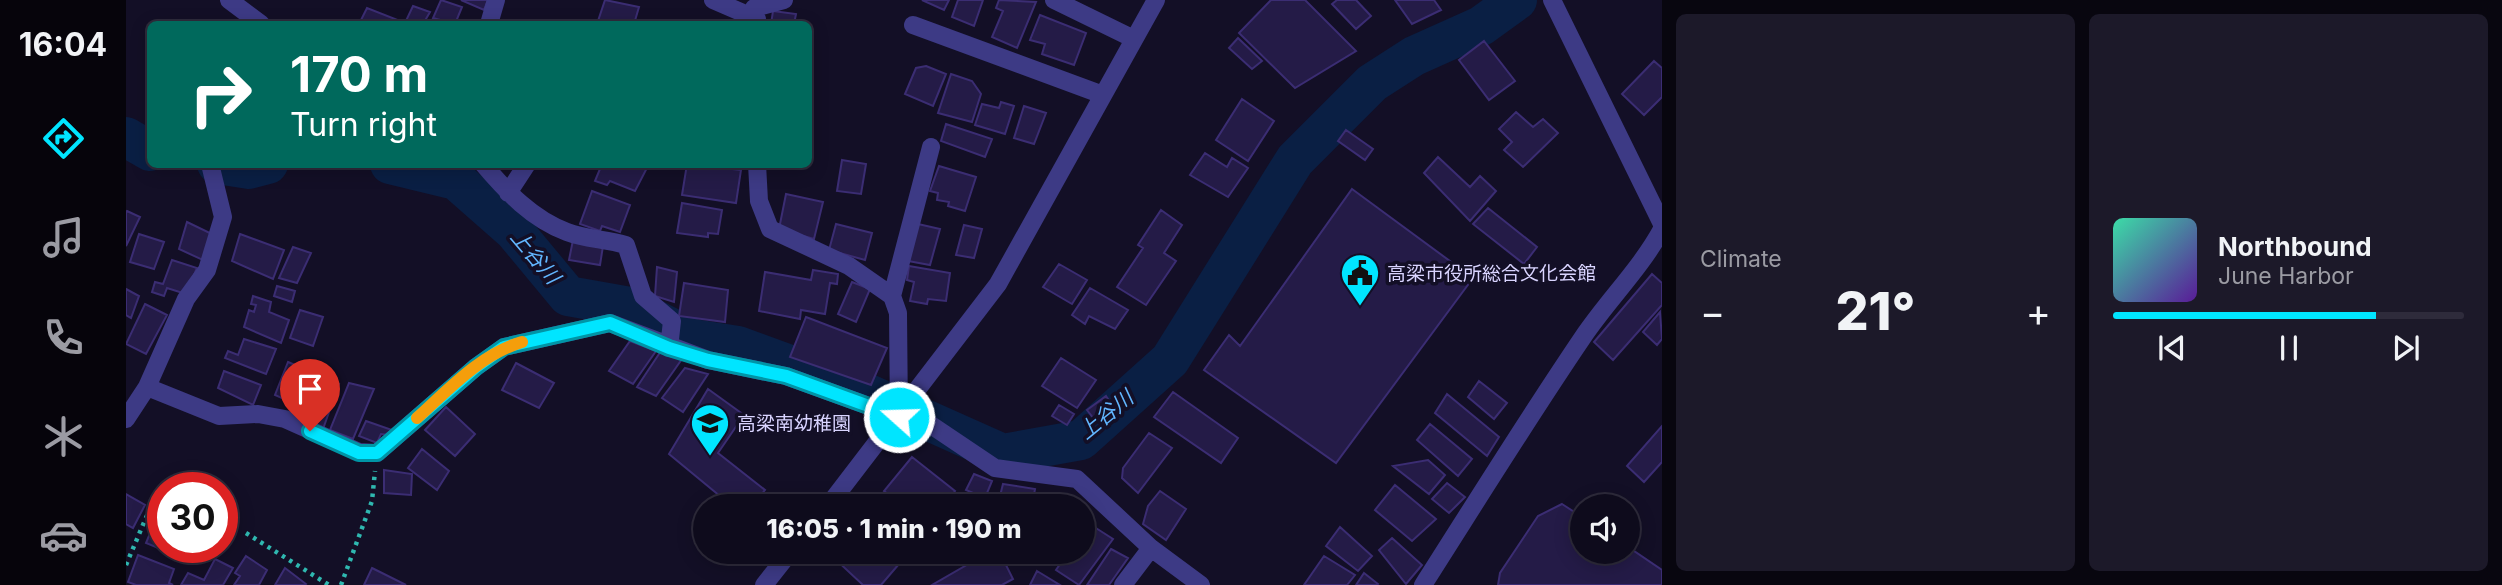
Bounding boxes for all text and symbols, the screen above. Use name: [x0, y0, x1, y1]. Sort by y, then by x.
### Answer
text: 16:04: [19, 25, 107, 64]
text: 170 m: [290, 45, 428, 104]
icon: right: [175, 49, 266, 140]
text: Turn right: [290, 105, 437, 144]
icon: directions: [39, 114, 88, 163]
icon: music: [39, 213, 88, 262]
water label: 上谷川: [506, 225, 566, 290]
text: Northbound: [2218, 231, 2372, 262]
text: Climate: [1700, 245, 1782, 273]
public building icon: 高梁市役所総合文化会館: [1339, 252, 1381, 307]
place label: 高梁市役所総合文化会館: [1387, 262, 1596, 285]
text: June Harbor: [2218, 262, 2354, 290]
text: 21°: [1835, 280, 1916, 343]
text: −: [1700, 289, 1725, 335]
text: +: [2026, 289, 2051, 335]
icon: phone: [39, 313, 88, 362]
icon: previous: [2153, 329, 2191, 367]
icon: pause: [2270, 329, 2308, 367]
icon: next: [2387, 329, 2425, 367]
pin: [280, 359, 340, 431]
icon: arrive: [291, 370, 329, 408]
position arrow: [862, 380, 936, 454]
water label: 上谷川: [1073, 384, 1140, 444]
school or university icon: 高梁南幼稚園: [689, 402, 731, 457]
icon: climate: [39, 412, 88, 461]
place label: 高梁南幼稚園: [737, 412, 851, 435]
speed limit sign: 30: [147, 472, 238, 563]
map controls: [1570, 494, 1640, 564]
button: sound: [1570, 494, 1640, 564]
icon: car: [39, 511, 88, 560]
text: 16:05 · 1 min · 190 m: [766, 513, 1022, 544]

